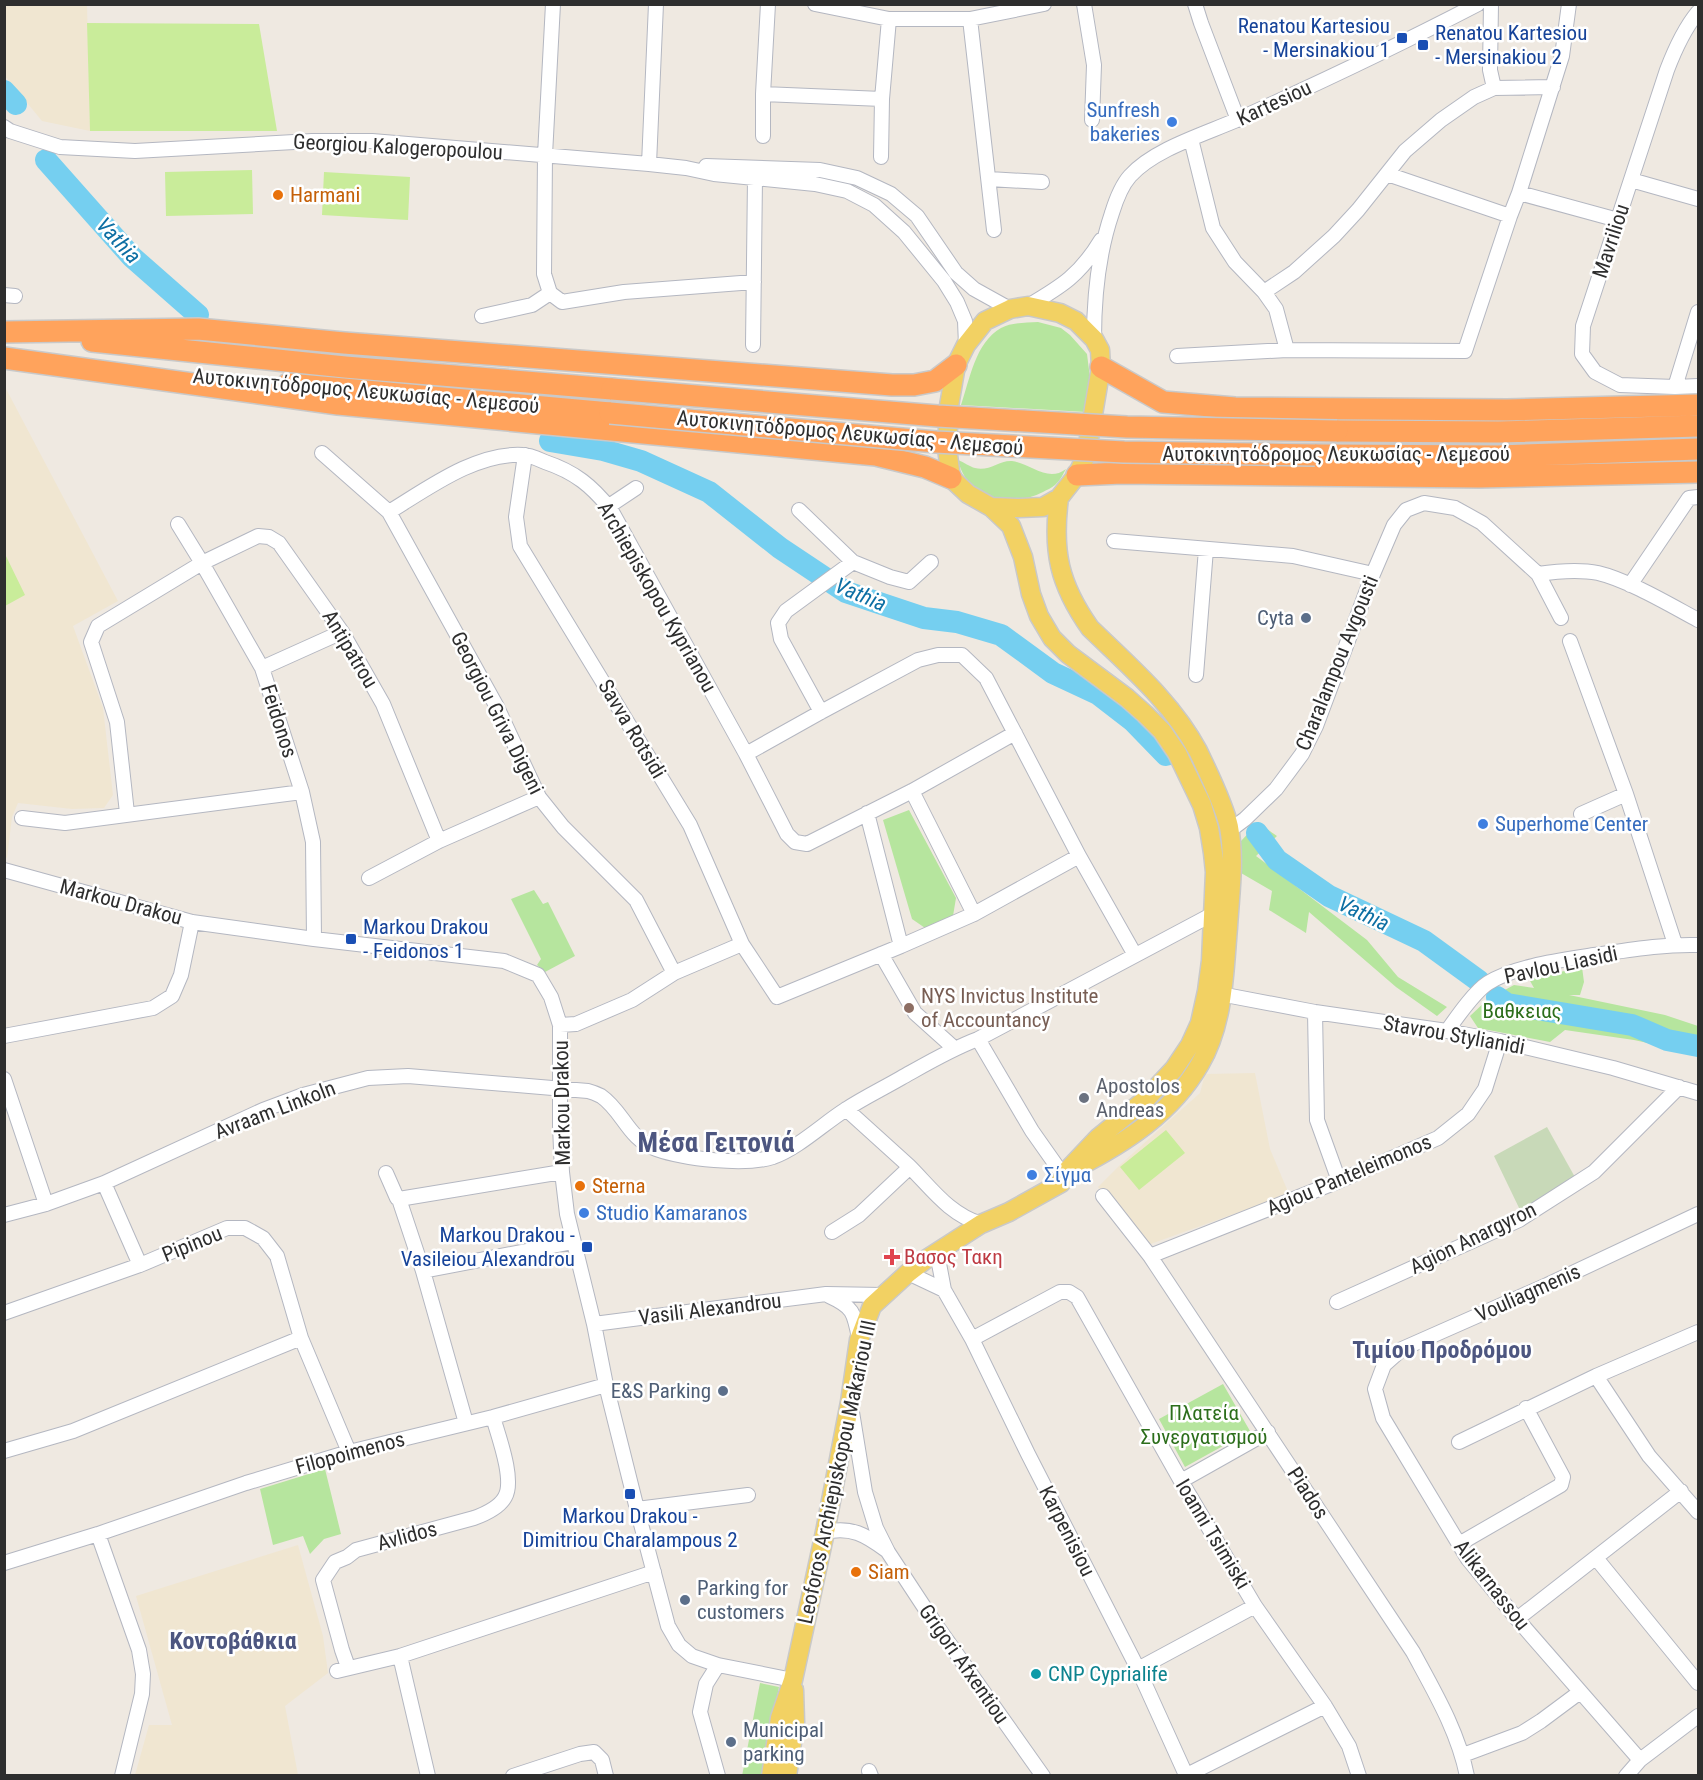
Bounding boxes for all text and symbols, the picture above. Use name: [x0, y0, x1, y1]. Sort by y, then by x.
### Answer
place label: Renatou Kartesiou - Mersinakiou 1: [1238, 14, 1390, 62]
place label: Renatou Kartesiou - Mersinakiou 2: [1435, 21, 1587, 69]
marker: Renatou Kartesiou - Mersinakiou 1: [1395, 31, 1409, 45]
marker: Renatou Kartesiou - Mersinakiou 2: [1416, 38, 1430, 52]
street label: Kartesiou: [1233, 75, 1315, 131]
place label: Sunfresh bakeries: [1086, 98, 1160, 146]
marker: Sunfresh bakeries: [1165, 115, 1179, 129]
street label: Georgiou Kalogeropoulou: [292, 130, 504, 164]
place label: Harmani: [290, 183, 360, 207]
marker: Harmani: [271, 188, 285, 202]
street label: Mavriliou: [1588, 201, 1634, 281]
water label: Vathia: [91, 212, 146, 268]
street label: Αυτοκινητόδρομος Λευκωσίας - Λεμεσού: [192, 364, 540, 418]
street label: Αυτοκινητόδρομος Λευκωσίας - Λεμεσού: [676, 406, 1024, 460]
street label: Αυτοκινητόδρομος Λευκωσίας - Λεμεσού: [1162, 442, 1510, 466]
street label: Archiepiskopou Kyprianou: [593, 498, 721, 696]
street label: Charalampou Avgousti: [1291, 572, 1383, 754]
water label: Vathia: [831, 573, 890, 616]
street label: Antipatrou: [317, 606, 383, 692]
place label: Cyta: [1257, 606, 1294, 630]
marker: Cyta: [1299, 611, 1313, 625]
street label: Georgiou Griva Digeni: [446, 628, 548, 798]
street label: Savva Rotsidi: [593, 675, 671, 783]
street label: Feidonos: [256, 681, 302, 761]
place label: Superhome Center: [1495, 812, 1648, 836]
marker: Superhome Center: [1476, 817, 1490, 831]
street label: Markou Drakou: [57, 874, 185, 930]
water label: Vathia: [1334, 891, 1393, 936]
place label: Markou Drakou - Feidonos 1: [363, 915, 489, 963]
marker: Markou Drakou - Feidonos 1: [344, 932, 358, 946]
street label: Pavlou Liasidi: [1502, 941, 1620, 989]
place label: NYS Invictus Institute of Accountancy: [921, 984, 1099, 1032]
park label: Βαθκειας: [1483, 999, 1561, 1023]
marker: NYS Invictus Institute of Accountancy: [902, 1001, 916, 1015]
street label: Stavrou Stylianidi: [1381, 1011, 1527, 1059]
street label: Markou Drakou: [549, 1040, 575, 1166]
place label: Apostolos Andreas: [1096, 1074, 1180, 1122]
street label: Avraam Linkoln: [211, 1076, 339, 1144]
marker: Apostolos Andreas: [1077, 1091, 1091, 1105]
district label: Μέσα Γειτονιά: [638, 1127, 794, 1159]
street label: Agiou Panteleimonos: [1263, 1129, 1435, 1221]
place label: Σίγμα: [1044, 1163, 1092, 1187]
marker: Σίγμα: [1025, 1168, 1039, 1182]
place label: Sterna: [592, 1174, 646, 1198]
marker: Sterna: [573, 1179, 587, 1193]
street label: Agion Anargyron: [1406, 1197, 1540, 1279]
place label: Studio Kamaranos: [596, 1201, 748, 1225]
marker: Studio Kamaranos: [577, 1206, 591, 1220]
street label: Pipinou: [159, 1221, 225, 1267]
place label: Markou Drakou - Vasileiou Alexandrou: [401, 1223, 575, 1271]
marker: Markou Drakou - Vasileiou Alexandrou: [580, 1240, 594, 1254]
place label: Βασος Τακη: [904, 1245, 1003, 1269]
marker: Βασος Τακη: [885, 1250, 899, 1264]
street label: Vouliagmenis: [1472, 1259, 1584, 1327]
street label: Vasili Alexandrou: [637, 1288, 783, 1330]
street label: Leoforos Archiepiskopou Makariou III: [793, 1318, 881, 1626]
district label: Τιμίου Προδρόμου: [1352, 1336, 1532, 1364]
place label: E&S Parking: [611, 1379, 711, 1403]
marker: E&S Parking: [716, 1384, 730, 1398]
park label: Πλατεία Συνεργατισμού: [1141, 1401, 1267, 1449]
street label: Filopoimenos: [293, 1427, 407, 1479]
street label: Piados: [1282, 1463, 1334, 1523]
street label: Ioanni Tsimiski: [1171, 1475, 1255, 1593]
street label: Karpenisiou: [1034, 1482, 1100, 1580]
marker: Markou Drakou - Dimitriou Charalampous 2: [623, 1487, 637, 1501]
place label: Markou Drakou - Dimitriou Charalampous 2: [522, 1504, 738, 1552]
street label: Avlidos: [375, 1517, 439, 1555]
street label: Alikarnassou: [1449, 1535, 1535, 1635]
place label: Siam: [868, 1560, 910, 1584]
marker: Siam: [849, 1565, 863, 1579]
place label: Parking for customers: [697, 1576, 788, 1624]
marker: Parking for customers: [678, 1593, 692, 1607]
street label: Grigori Afxentiou: [914, 1600, 1014, 1728]
district label: Κοντοβάθκια: [169, 1627, 297, 1655]
place label: CNP Cyprialife: [1048, 1662, 1168, 1686]
marker: CNP Cyprialife: [1029, 1667, 1043, 1681]
place label: Municipal parking: [743, 1718, 824, 1766]
marker: Municipal parking: [724, 1735, 738, 1749]

